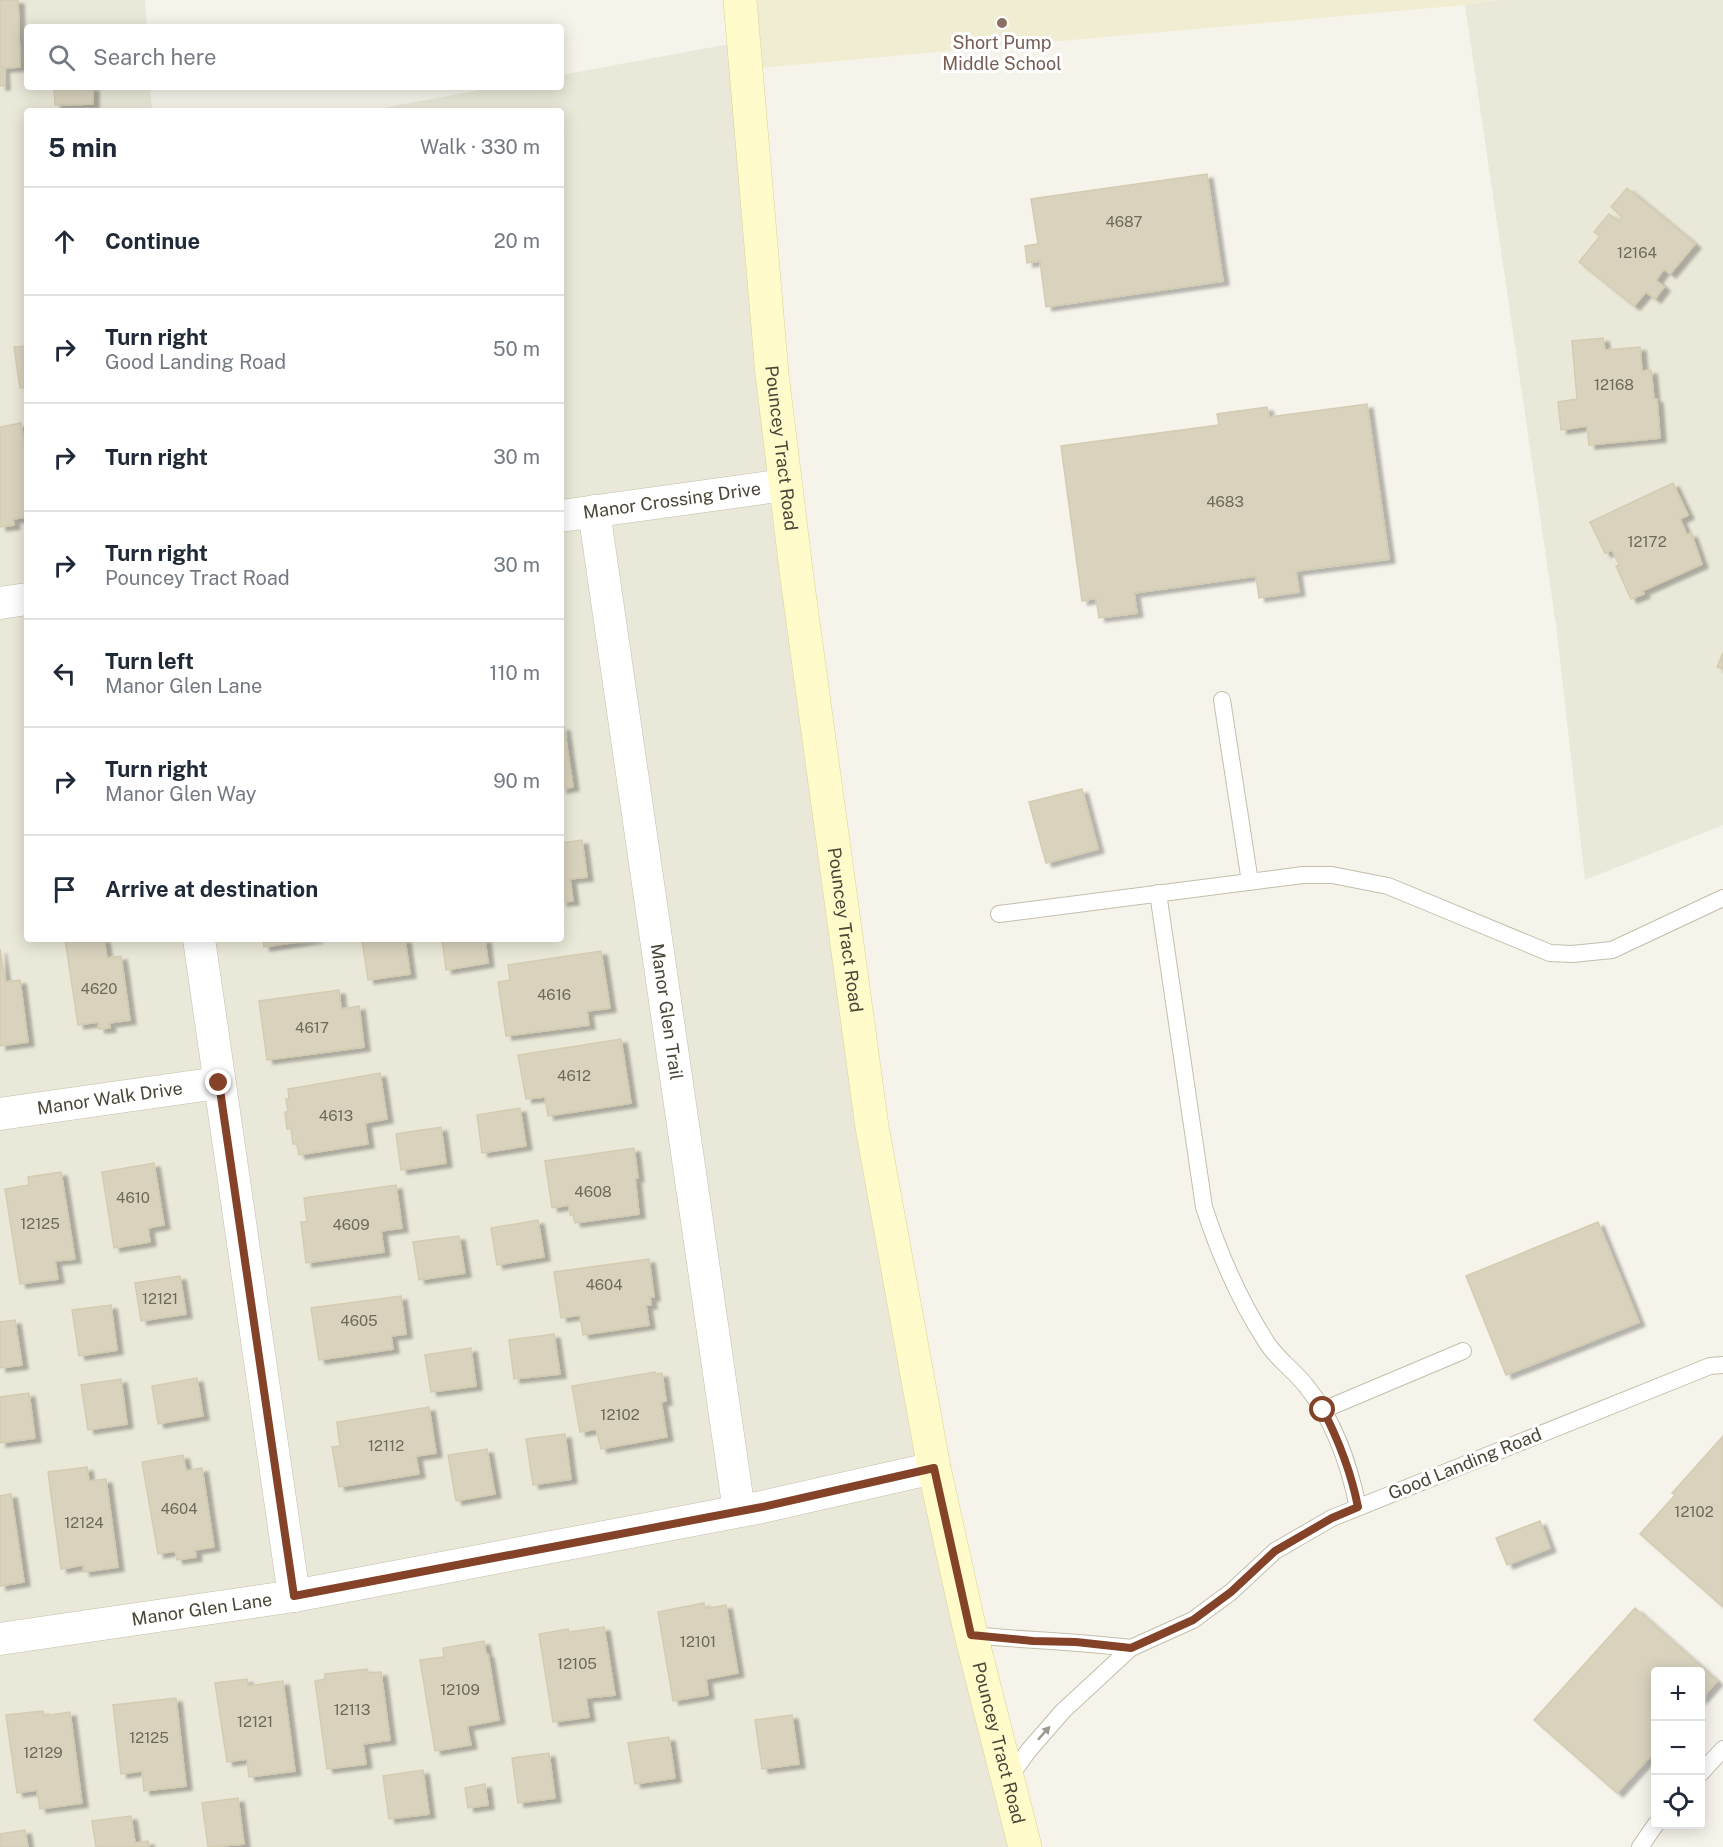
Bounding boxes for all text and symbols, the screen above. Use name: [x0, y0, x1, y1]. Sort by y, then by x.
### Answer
marker: Short Pump Middle School: [995, 16, 1009, 30]
search box: [24, 24, 564, 90]
place label: Short Pump Middle School: [942, 32, 1062, 74]
icon: search: [45, 41, 78, 74]
text: Search here: [93, 44, 217, 70]
text: 5 min: [48, 132, 117, 163]
text: Walk · 330 m: [420, 135, 540, 159]
house number: 4687: [1105, 213, 1143, 230]
icon: ahead: [48, 225, 81, 258]
text: Continue: [105, 228, 200, 254]
text: 20 m: [494, 229, 540, 253]
house number: 12164: [1617, 244, 1657, 261]
text: Turn right: [105, 324, 208, 350]
icon: right: [48, 333, 81, 366]
text: 50 m: [493, 337, 540, 361]
text: Good Landing Road: [105, 350, 286, 374]
street label: Pouncey Tract Road: [761, 365, 802, 532]
house number: 12168: [1594, 376, 1634, 393]
icon: right: [48, 441, 81, 474]
text: Turn right: [105, 444, 208, 470]
text: 30 m: [493, 445, 540, 469]
street label: Manor Crossing Drive: [582, 477, 762, 523]
house number: 4683: [1206, 493, 1244, 510]
house number: 12172: [1627, 533, 1667, 550]
text: Turn right: [105, 540, 208, 566]
icon: right: [48, 549, 81, 582]
text: 30 m: [493, 553, 540, 577]
text: Pouncey Tract Road: [105, 566, 290, 590]
text: Turn left: [105, 648, 194, 674]
icon: left: [48, 657, 81, 690]
text: 110 m: [489, 661, 540, 685]
text: Manor Glen Lane: [105, 674, 262, 698]
text: Turn right: [105, 756, 208, 782]
icon: right: [48, 765, 81, 798]
text: 90 m: [493, 769, 540, 793]
text: Manor Glen Way: [105, 782, 256, 806]
street label: Pouncey Tract Road: [824, 846, 867, 1014]
icon: arrive: [48, 873, 81, 906]
text: Arrive at destination: [105, 876, 318, 902]
street label: Manor Glen Trail: [647, 942, 687, 1081]
house number: 4620: [81, 980, 117, 997]
house number: 4616: [537, 986, 571, 1003]
house number: 4617: [295, 1019, 329, 1036]
house number: 4612: [557, 1067, 591, 1084]
route end: [205, 1069, 231, 1095]
street label: Manor Walk Drive: [36, 1077, 184, 1119]
house number: 4613: [319, 1107, 353, 1124]
house number: 4608: [574, 1183, 612, 1200]
house number: 4610: [116, 1189, 150, 1206]
house number: 12125: [20, 1215, 60, 1232]
house number: 4609: [332, 1216, 370, 1233]
house number: 4604: [585, 1276, 623, 1293]
house number: 12121: [142, 1290, 178, 1307]
house number: 4605: [340, 1312, 378, 1329]
route start: [1309, 1396, 1335, 1422]
house number: 12102: [600, 1406, 640, 1423]
street label: Good Landing Road: [1385, 1423, 1544, 1504]
house number: 12112: [368, 1437, 404, 1454]
house number: 4604: [160, 1500, 198, 1517]
house number: 12102: [1674, 1503, 1714, 1520]
house number: 12124: [64, 1514, 104, 1531]
street label: Manor Glen Lane: [130, 1588, 273, 1630]
house number: 12101: [680, 1633, 716, 1650]
house number: 12105: [557, 1655, 597, 1672]
street label: Pouncey Tract Road: [968, 1660, 1030, 1826]
map controls: [1651, 1667, 1705, 1829]
button: +: [1651, 1667, 1705, 1721]
house number: 12109: [440, 1681, 480, 1698]
house number: 12113: [334, 1701, 370, 1718]
house number: 12121: [237, 1713, 273, 1730]
button: −: [1651, 1721, 1705, 1775]
one-way arrow: [1037, 1726, 1050, 1741]
house number: 12125: [129, 1729, 169, 1746]
house number: 12129: [23, 1744, 63, 1761]
button: locate: [1651, 1775, 1705, 1829]

